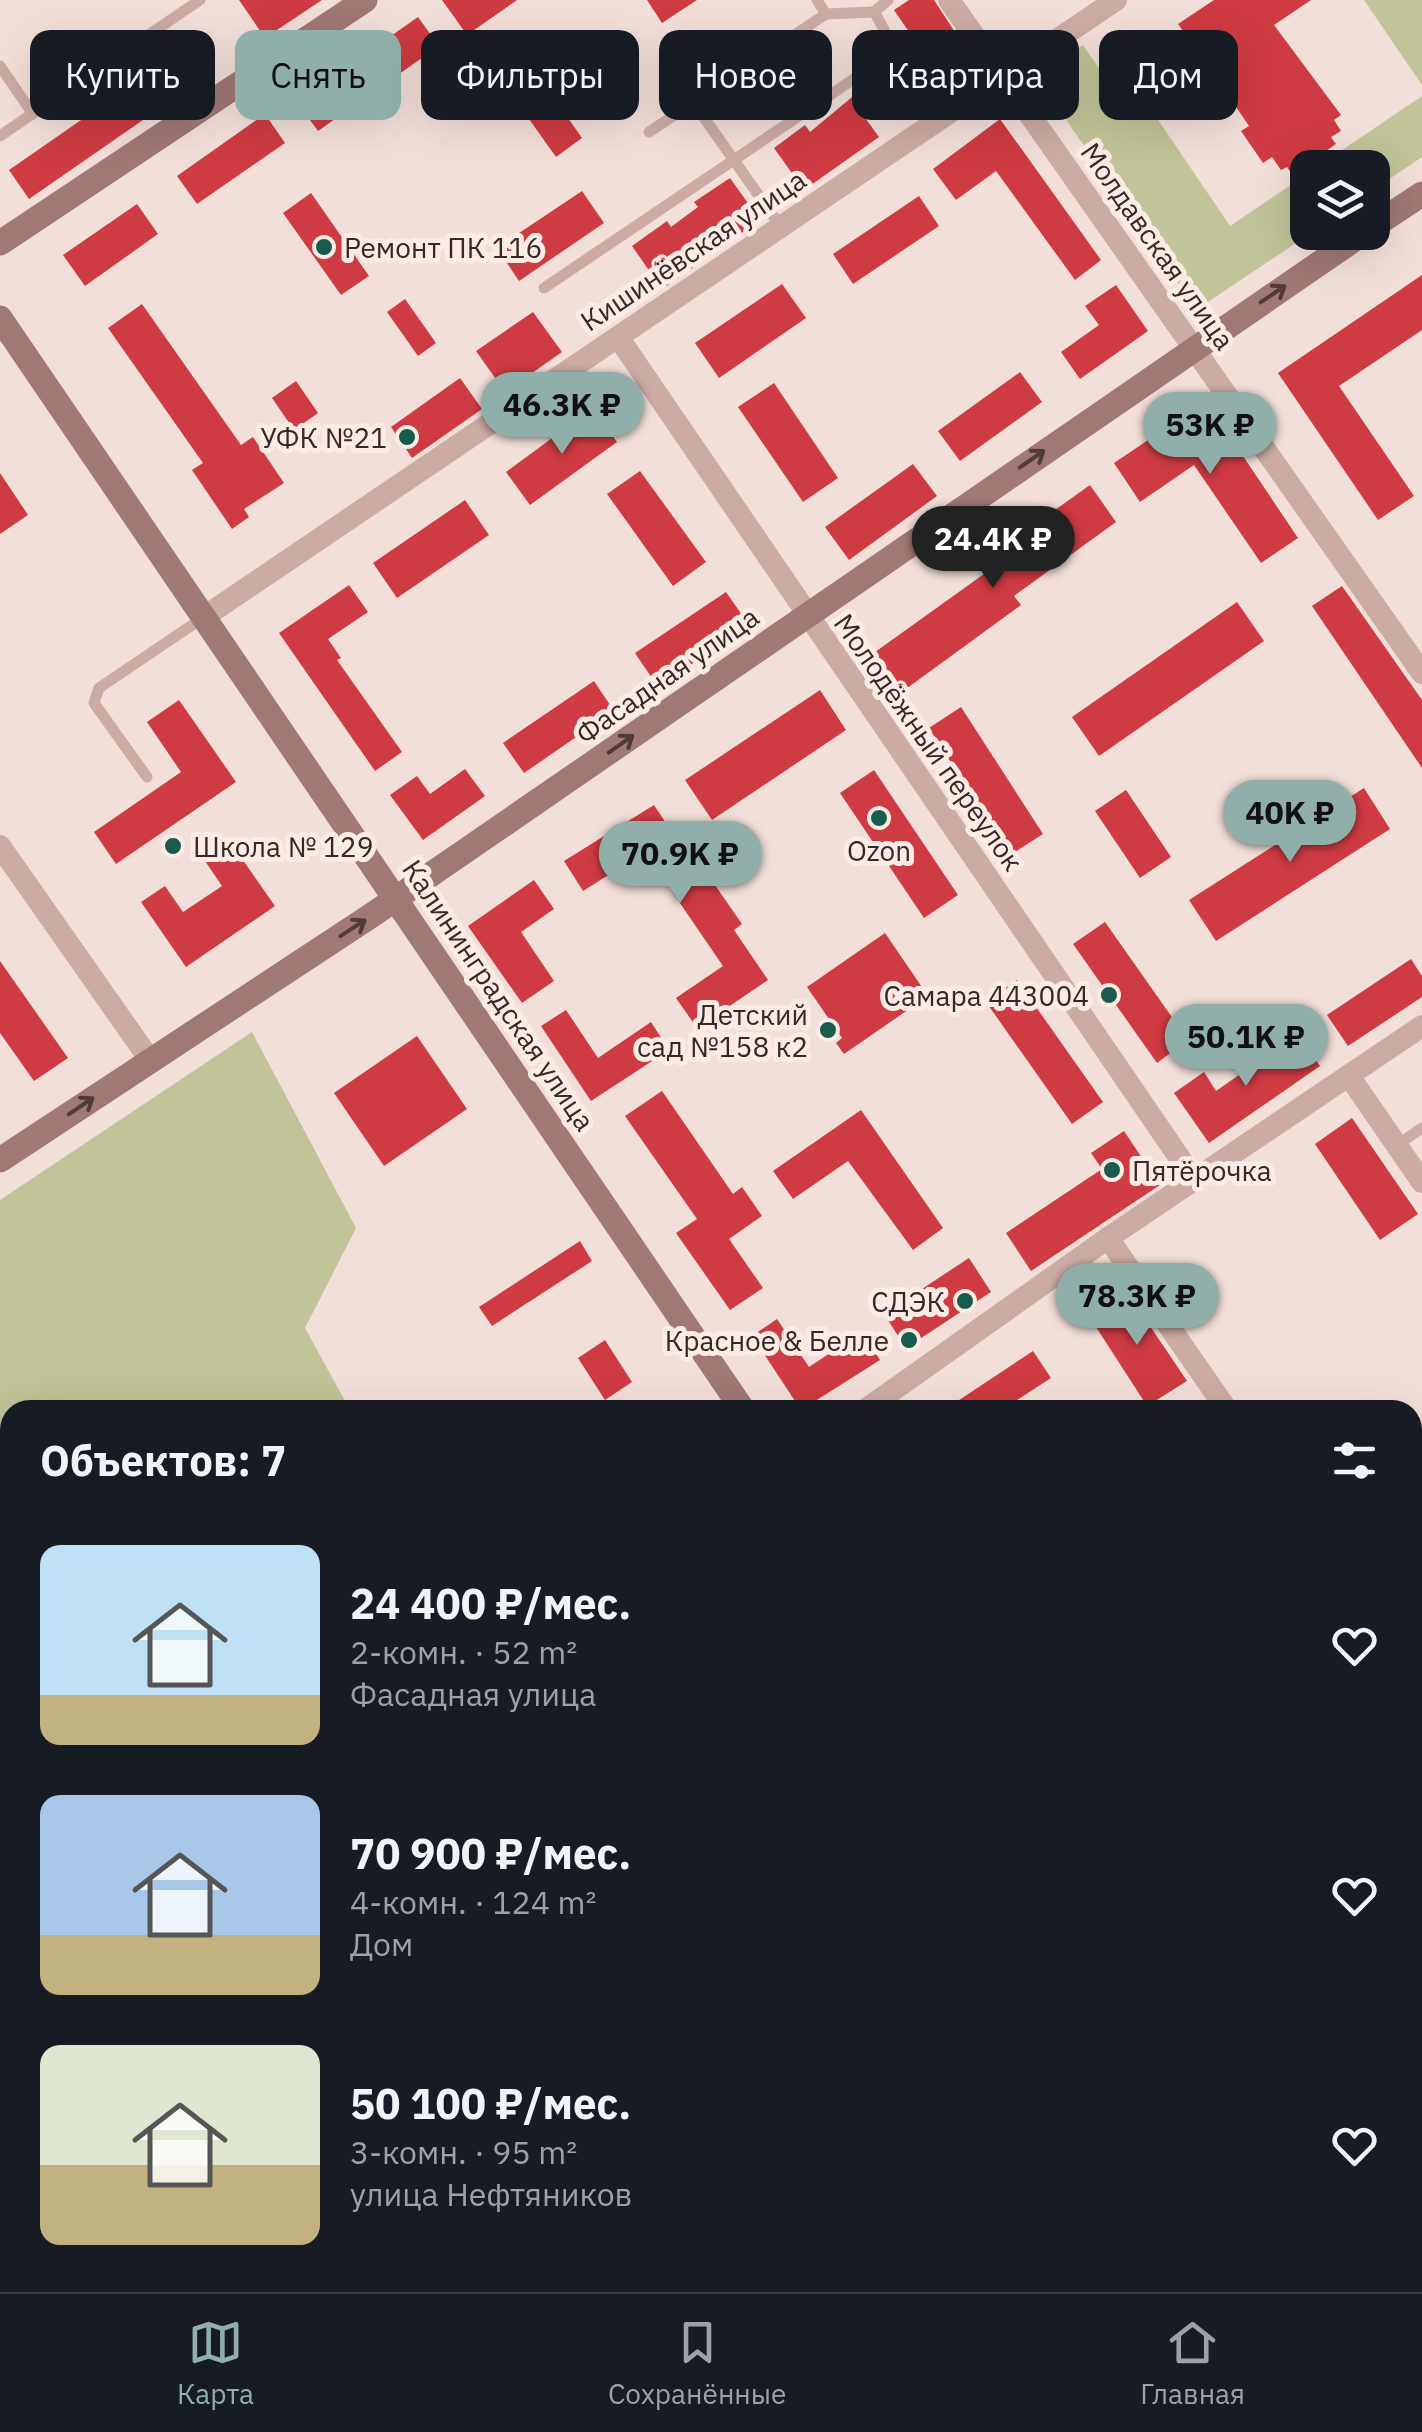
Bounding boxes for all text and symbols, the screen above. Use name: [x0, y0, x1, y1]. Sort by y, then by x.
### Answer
chip: Купить: [30, 30, 215, 120]
chip: Снять: [235, 30, 401, 120]
chip: Фильтры: [421, 30, 639, 120]
chip: Новое: [659, 30, 832, 120]
chip: Квартира: [852, 30, 1079, 120]
chip: Дом: [1099, 30, 1238, 120]
street label: Молдавская улица: [1073, 135, 1243, 357]
map controls: [1290, 150, 1390, 250]
button: layers: [1290, 150, 1390, 250]
street label: Кишинёвская улица: [573, 161, 813, 339]
place label: Ремонт ПК 116: [344, 229, 542, 266]
marker: Ремонт ПК 116: [313, 236, 335, 258]
one-way arrow: [1258, 284, 1286, 305]
pin: 46.3K ₽: [470, 372, 654, 457]
text: 46.3K ₽: [503, 383, 621, 425]
pin: 53K ₽: [1140, 392, 1280, 477]
text: 53K ₽: [1165, 403, 1255, 445]
place label: УФК №21: [260, 419, 387, 456]
marker: УФК №21: [396, 426, 418, 448]
one-way arrow: [1018, 449, 1045, 470]
pin: 24.4K ₽: [901, 506, 1085, 591]
text: 24.4K ₽: [934, 517, 1052, 559]
street label: Фасадная улица: [568, 598, 766, 752]
street label: Молодёжный переулок: [826, 606, 1032, 878]
one-way arrow: [606, 734, 634, 755]
pin: 40K ₽: [1220, 780, 1360, 865]
text: 40K ₽: [1245, 791, 1335, 833]
marker: Ozon: [868, 807, 890, 829]
pin: 70.9K ₽: [588, 821, 772, 906]
place label: Школа № 129: [193, 828, 373, 865]
text: 70.9K ₽: [621, 832, 739, 874]
place label: Ozon: [847, 832, 911, 869]
marker: Школа № 129: [162, 835, 184, 857]
street label: Калининградская улица: [394, 852, 604, 1138]
one-way arrow: [339, 918, 366, 938]
place label: Самара 443004: [884, 977, 1089, 1014]
marker: Самара 443004: [1098, 984, 1120, 1006]
place label: Детский сад №158 к2: [637, 996, 808, 1065]
pin: 50.1K ₽: [1154, 1004, 1338, 1089]
text: 50.1K ₽: [1187, 1015, 1305, 1057]
marker: Детский сад №158 к2: [817, 1019, 839, 1041]
one-way arrow: [67, 1096, 94, 1116]
place label: Пятёрочка: [1132, 1152, 1272, 1189]
marker: Пятёрочка: [1101, 1159, 1123, 1181]
pin: 78.3K ₽: [1045, 1263, 1229, 1348]
text: 78.3K ₽: [1078, 1274, 1196, 1316]
place label: СДЭК: [871, 1283, 945, 1320]
marker: СДЭК: [954, 1290, 976, 1312]
place label: Красное & Белле: [665, 1322, 889, 1359]
marker: Красное & Белле: [898, 1329, 920, 1351]
text: Объектов: 7: [40, 1433, 286, 1488]
icon: filters: [1327, 1433, 1382, 1488]
text: 24 400 ₽/мес.: [350, 1576, 631, 1631]
icon: home: [120, 1585, 240, 1705]
icon: heart: [1327, 1618, 1382, 1673]
text: 2-комн. · 52 m²: [350, 1631, 577, 1673]
text: Фасадная улица: [350, 1673, 596, 1715]
text: 70 900 ₽/мес.: [350, 1826, 631, 1881]
icon: home: [120, 1835, 240, 1955]
icon: heart: [1327, 1868, 1382, 1923]
text: 4-комн. · 124 m²: [350, 1881, 596, 1923]
text: Дом: [350, 1923, 413, 1965]
text: 50 100 ₽/мес.: [350, 2076, 631, 2131]
icon: home: [120, 2085, 240, 2205]
icon: heart: [1327, 2118, 1382, 2173]
text: 3-комн. · 95 m²: [350, 2131, 577, 2173]
text: улица Нефтяников: [350, 2173, 632, 2215]
tab: Карта: [177, 2315, 254, 2412]
tab: Сохранённые: [608, 2315, 786, 2412]
tab: Главная: [1140, 2315, 1245, 2412]

